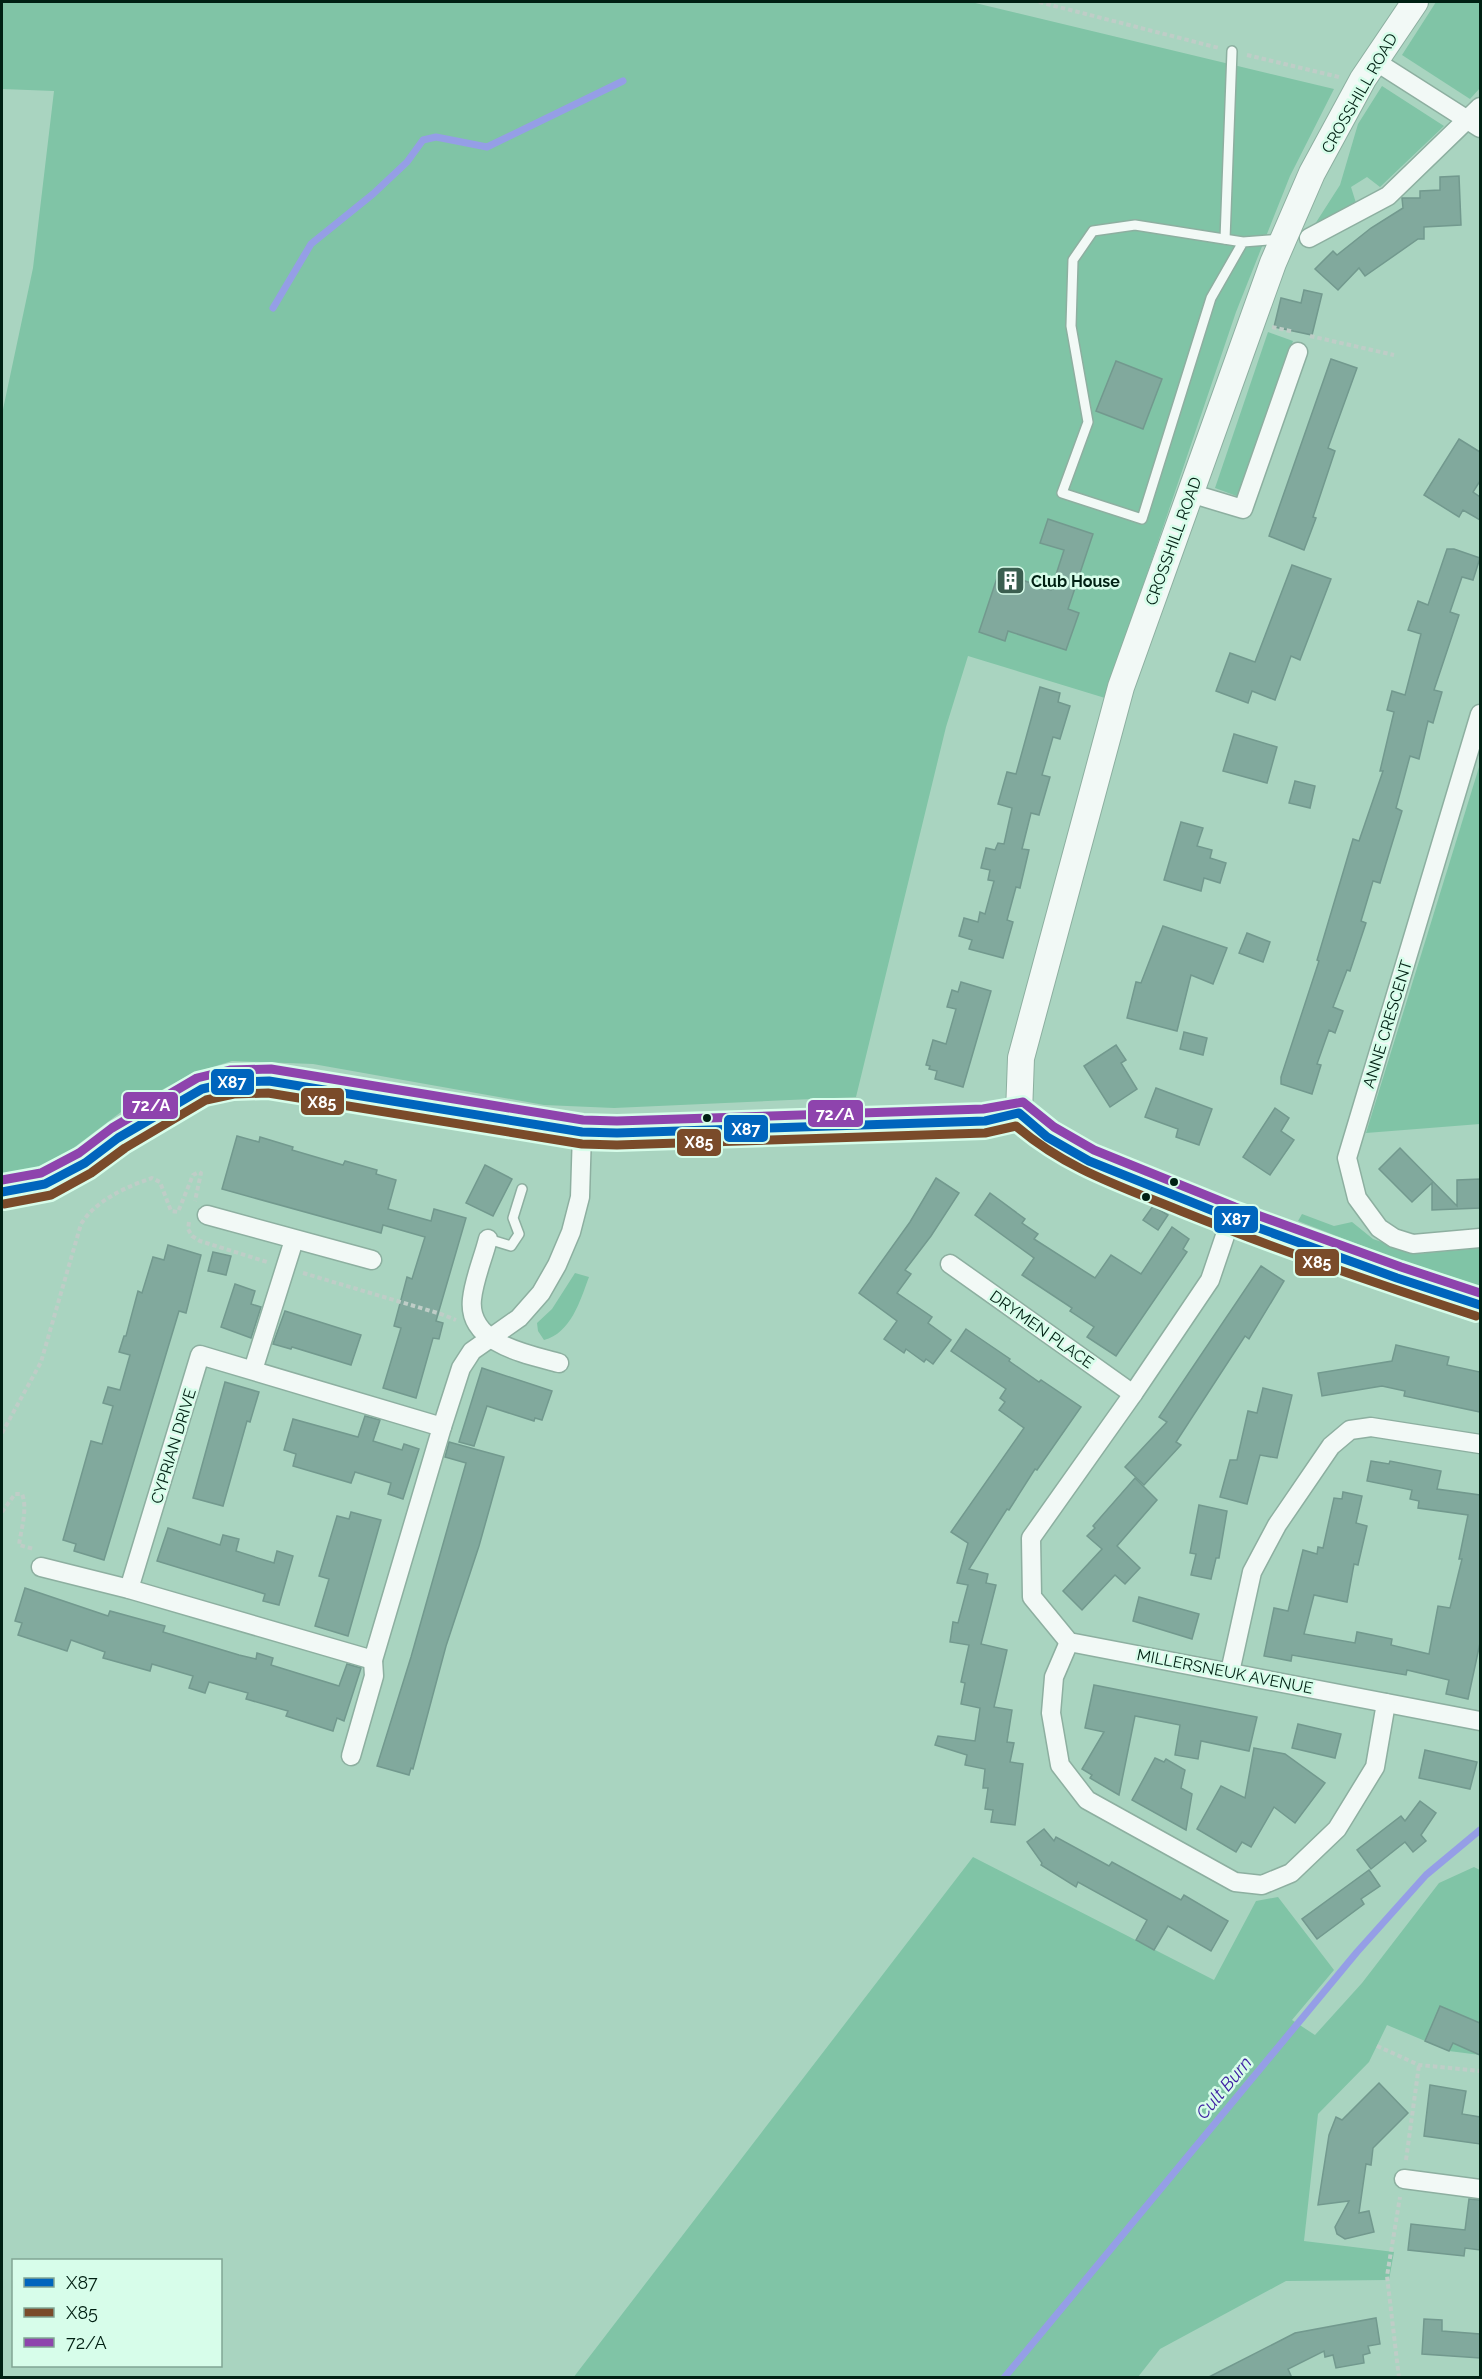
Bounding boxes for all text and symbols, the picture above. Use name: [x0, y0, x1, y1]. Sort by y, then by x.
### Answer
street label: CROSSHILL ROAD: [1317, 30, 1401, 157]
street label: CROSSHILL ROAD: [1141, 474, 1206, 608]
building icon: Club House: [994, 565, 1026, 597]
place label: Club House: [1031, 572, 1120, 591]
street label: ANNE CRESCENT: [1359, 958, 1416, 1091]
line badge: X87: [210, 1068, 255, 1096]
text: X87: [217, 1073, 247, 1092]
line badge: X85: [300, 1087, 345, 1116]
line badge: 72/A: [122, 1091, 179, 1120]
text: X85: [307, 1093, 337, 1112]
text: 72/A: [132, 1096, 171, 1115]
line badge: 72/A: [807, 1099, 864, 1128]
text: 72/A: [816, 1105, 855, 1124]
unlabelled marker: [701, 1112, 713, 1124]
line badge: X87: [723, 1114, 769, 1143]
text: X87: [731, 1120, 761, 1139]
line badge: X85: [676, 1128, 722, 1157]
text: X85: [684, 1133, 714, 1152]
unlabelled marker: [1168, 1176, 1180, 1188]
unlabelled marker: [1140, 1191, 1152, 1203]
line badge: X87: [1213, 1205, 1259, 1234]
text: X87: [1221, 1210, 1251, 1229]
line badge: X85: [1294, 1248, 1340, 1277]
text: X85: [1302, 1253, 1332, 1272]
street label: DRYMEN PLACE: [986, 1287, 1098, 1372]
street label: CYPRIAN DRIVE: [147, 1386, 200, 1506]
street label: MILLERSNEUK AVENUE: [1135, 1645, 1315, 1698]
water label: Cult Burn: [1191, 2052, 1256, 2123]
legend: [12, 2259, 222, 2367]
text: X87: [66, 2272, 98, 2293]
text: X85: [66, 2302, 98, 2323]
text: 72/A: [66, 2332, 107, 2353]

